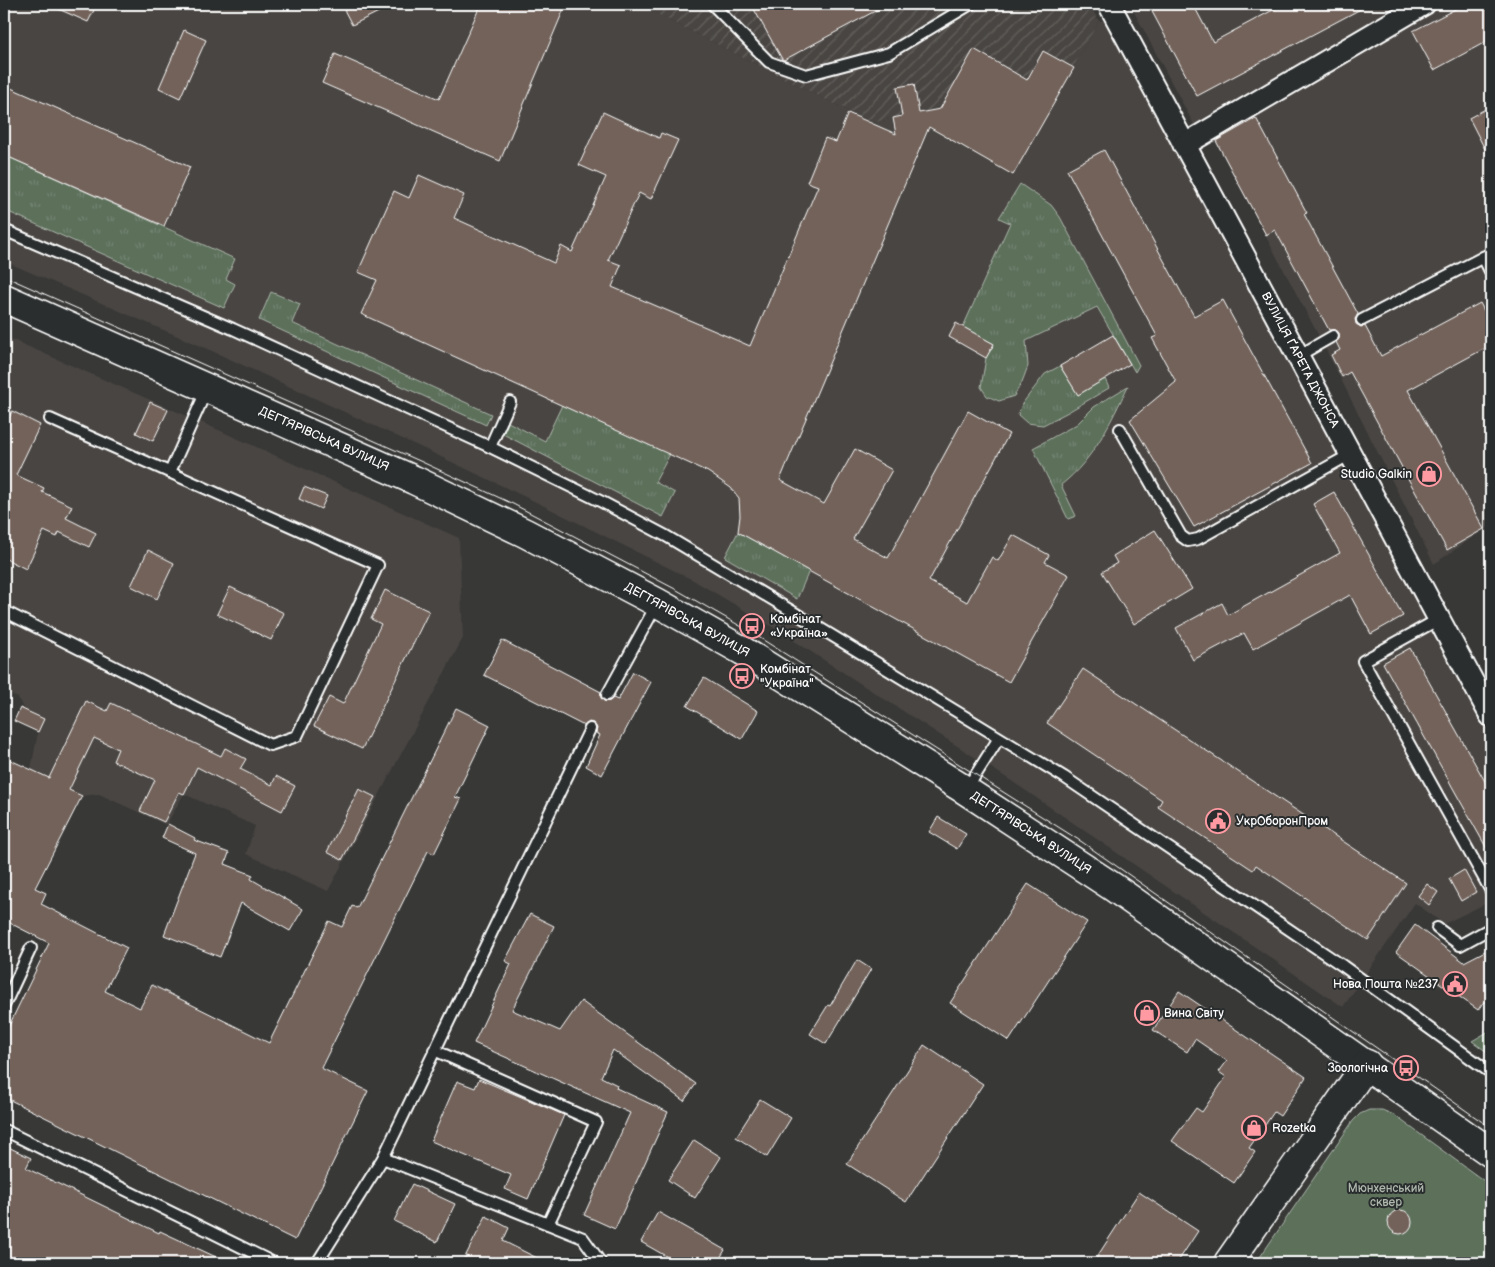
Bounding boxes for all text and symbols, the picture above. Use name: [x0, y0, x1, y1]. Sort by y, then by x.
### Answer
street label: ВУЛИЦЯ ҐАРЕТА ДЖОНСА: [1258, 290, 1342, 431]
street label: ДЕГТЯРІВСЬКА ВУЛИЦЯ: [257, 404, 391, 474]
shop icon: Studio Galkin: [1416, 461, 1442, 487]
place label: Studio Galkin: [1341, 467, 1412, 482]
street label: ДЕГТЯРІВСЬКА ВУЛИЦЯ: [622, 579, 752, 661]
place label: Комбінат «Україна»: [770, 612, 828, 641]
bus stop icon: Комбінат «Україна»: [739, 613, 765, 639]
place label: Комбінат "Україна": [760, 662, 814, 691]
bus stop icon: Комбінат "Україна": [729, 663, 755, 689]
street label: ДЕГТЯРІВСЬКА ВУЛИЦЯ: [968, 788, 1094, 878]
public building icon: УкрОборонПром: [1205, 808, 1231, 834]
place label: УкрОборонПром: [1236, 814, 1328, 829]
public building icon: Нова Пошта №237: [1442, 971, 1468, 997]
place label: Нова Пошта №237: [1333, 977, 1438, 992]
shop icon: Вина Світу: [1134, 1000, 1160, 1026]
place label: Вина Світу: [1164, 1006, 1224, 1021]
bus stop icon: Зоологічна: [1393, 1055, 1419, 1081]
place label: Зоологічна: [1328, 1061, 1388, 1076]
shop icon: Rozetka: [1241, 1115, 1267, 1141]
place label: Rozetka: [1272, 1121, 1316, 1136]
park label: Мюнхенський сквер: [1348, 1181, 1424, 1210]

